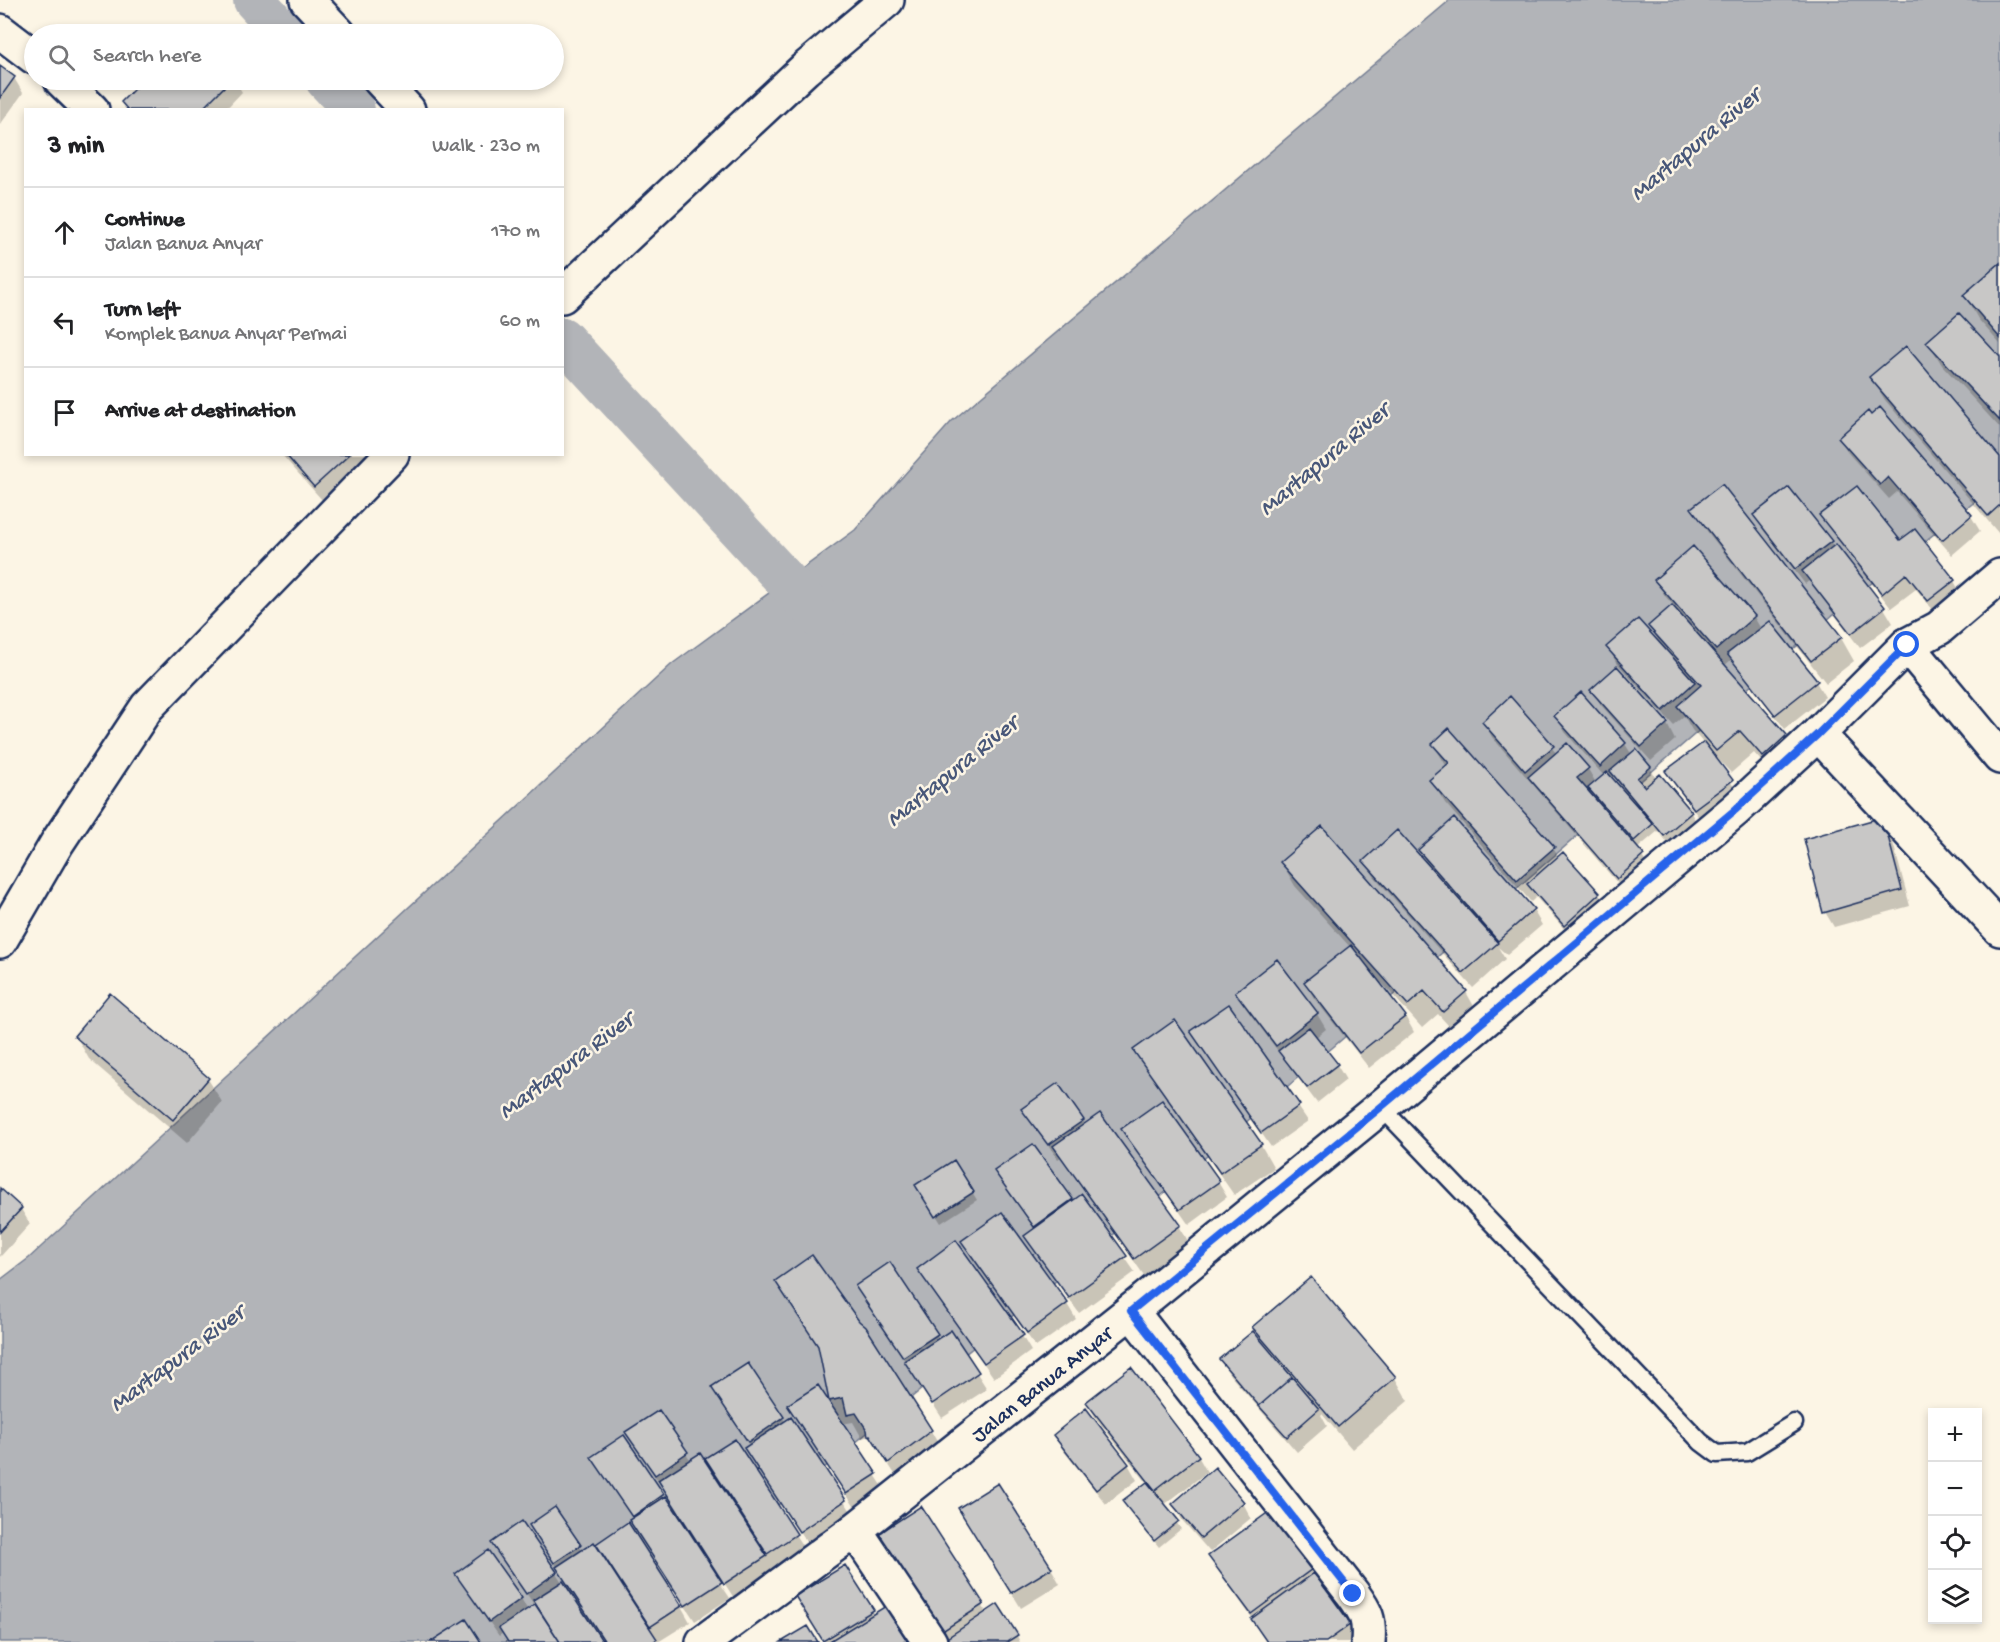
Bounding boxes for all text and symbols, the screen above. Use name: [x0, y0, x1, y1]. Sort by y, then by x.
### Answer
search box: [24, 24, 564, 90]
icon: search: [45, 41, 78, 74]
text: Search here: [93, 44, 201, 70]
water label: Martapura River: [1625, 80, 1771, 209]
text: 3 min: [48, 132, 104, 163]
text: Walk · 230 m: [432, 136, 540, 159]
text: Continue: [105, 208, 185, 234]
icon: ahead: [48, 216, 81, 249]
text: 170 m: [491, 221, 540, 244]
text: Jalan Banua Anyar: [105, 234, 262, 257]
text: Turn left: [105, 298, 179, 324]
icon: left: [48, 306, 81, 339]
text: 60 m: [500, 311, 540, 334]
text: Komplek Banua Anyar Permai: [105, 324, 347, 347]
water label: Martapura River: [1254, 395, 1400, 524]
icon: arrive: [48, 396, 81, 429]
text: Arrive at destination: [105, 399, 295, 425]
route start: [1893, 631, 1919, 657]
water label: Martapura River: [881, 708, 1029, 835]
water label: Martapura River: [494, 1004, 644, 1127]
water label: Martapura River: [105, 1297, 255, 1420]
street label: Jalan Banua Anyar: [968, 1321, 1121, 1450]
map controls: [1928, 1408, 1982, 1624]
button: +: [1928, 1408, 1982, 1462]
button: −: [1928, 1462, 1982, 1516]
button: locate: [1928, 1516, 1982, 1570]
button: layers: [1928, 1570, 1982, 1624]
route end: [1339, 1580, 1365, 1606]

